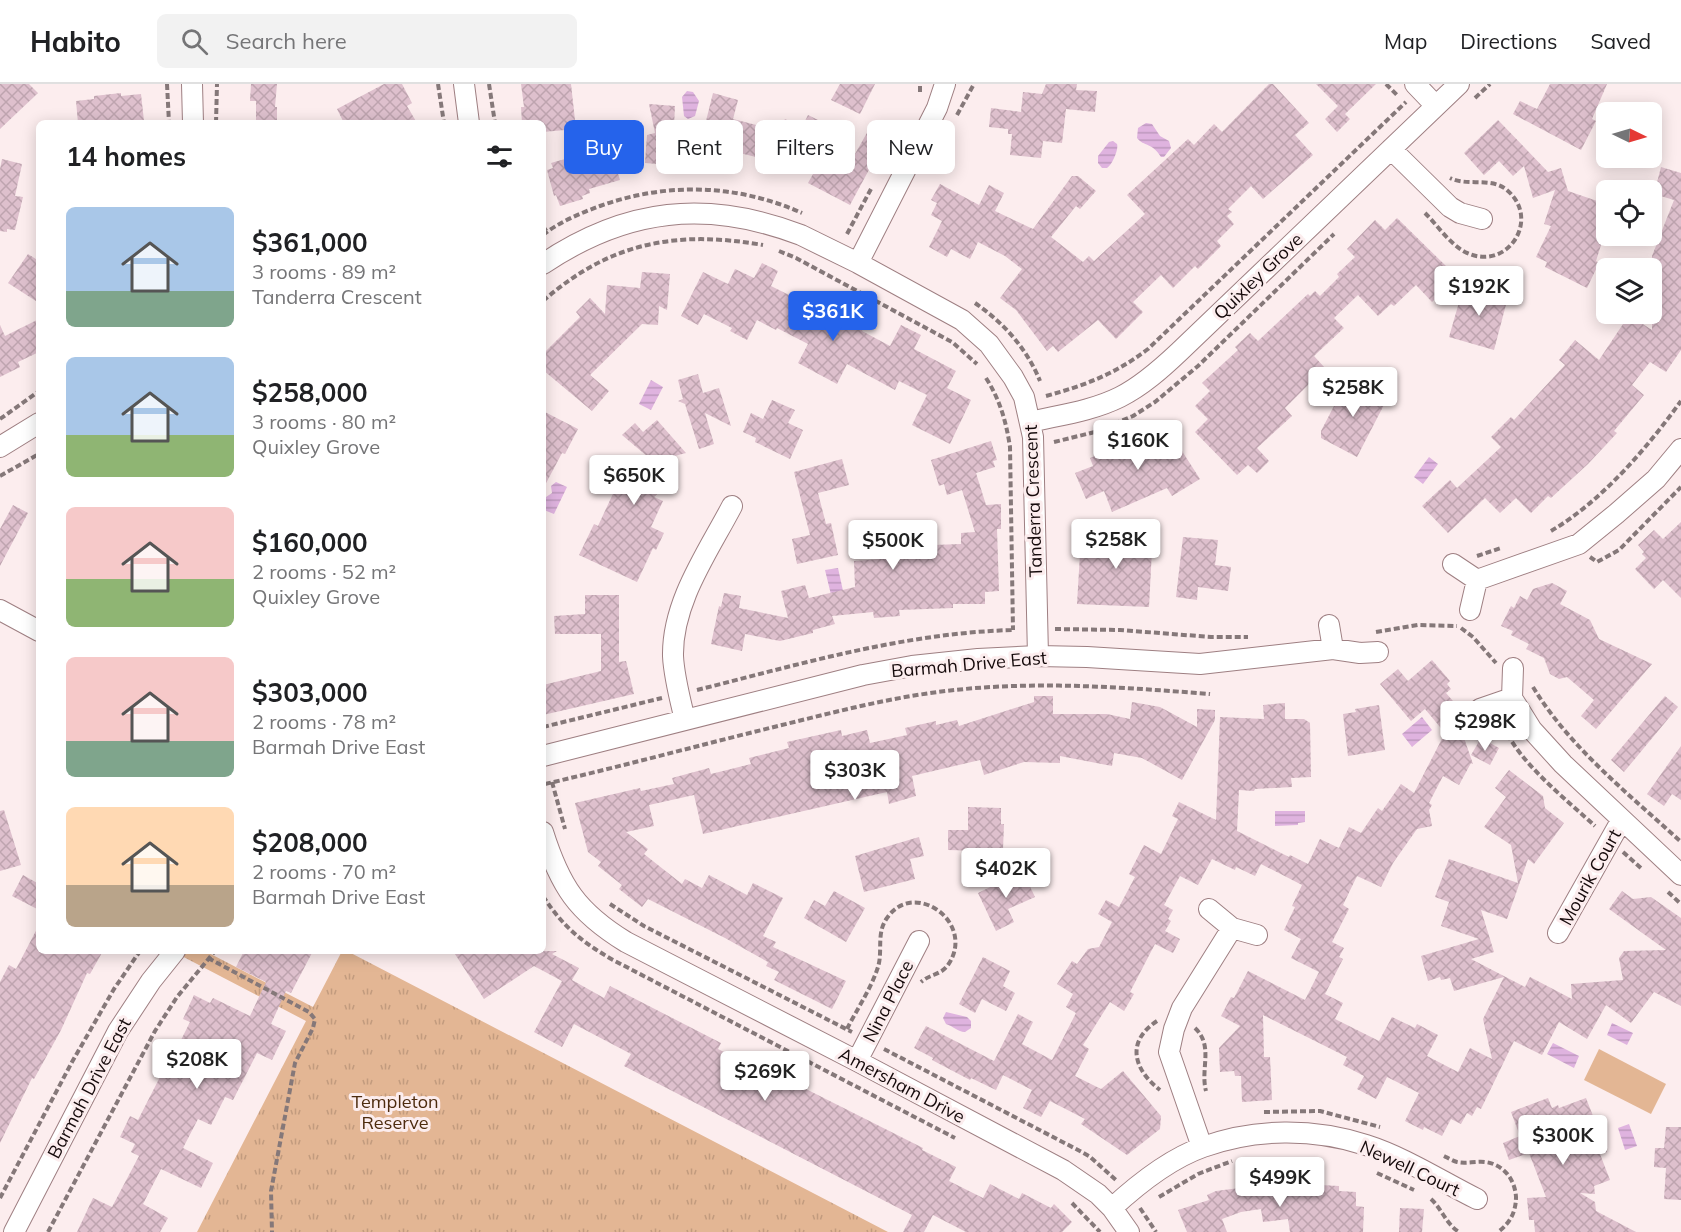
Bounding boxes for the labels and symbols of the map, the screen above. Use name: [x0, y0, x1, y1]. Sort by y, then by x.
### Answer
north arrow: [1596, 102, 1662, 168]
street label: Quixley Grove: [1209, 228, 1307, 324]
pin: $192K: [1437, 266, 1521, 317]
pin: $361K: [791, 291, 875, 342]
pin: $258K: [1311, 367, 1395, 418]
pin: $160K: [1096, 420, 1180, 471]
street label: Tanderra Crescent: [1019, 424, 1047, 578]
pin: $650K: [592, 455, 676, 506]
pin: $258K: [1074, 519, 1158, 570]
pin: $500K: [851, 520, 935, 571]
street label: Barmah Drive East: [890, 646, 1048, 682]
pin: $298K: [1443, 701, 1527, 752]
pin: $303K: [813, 750, 897, 801]
street label: Mourik Court: [1554, 825, 1626, 929]
pin: $402K: [964, 848, 1048, 899]
street label: Nina Place: [858, 956, 918, 1046]
street label: Barmah Drive East: [42, 1014, 136, 1162]
pin: $208K: [155, 1039, 239, 1090]
street label: Amersham Drive: [835, 1042, 969, 1128]
pin: $269K: [723, 1051, 807, 1102]
park label: Templeton Reserve: [352, 1090, 439, 1134]
pin: $300K: [1521, 1115, 1605, 1166]
street label: Newell Court: [1356, 1135, 1464, 1201]
pin: $499K: [1238, 1157, 1322, 1208]

